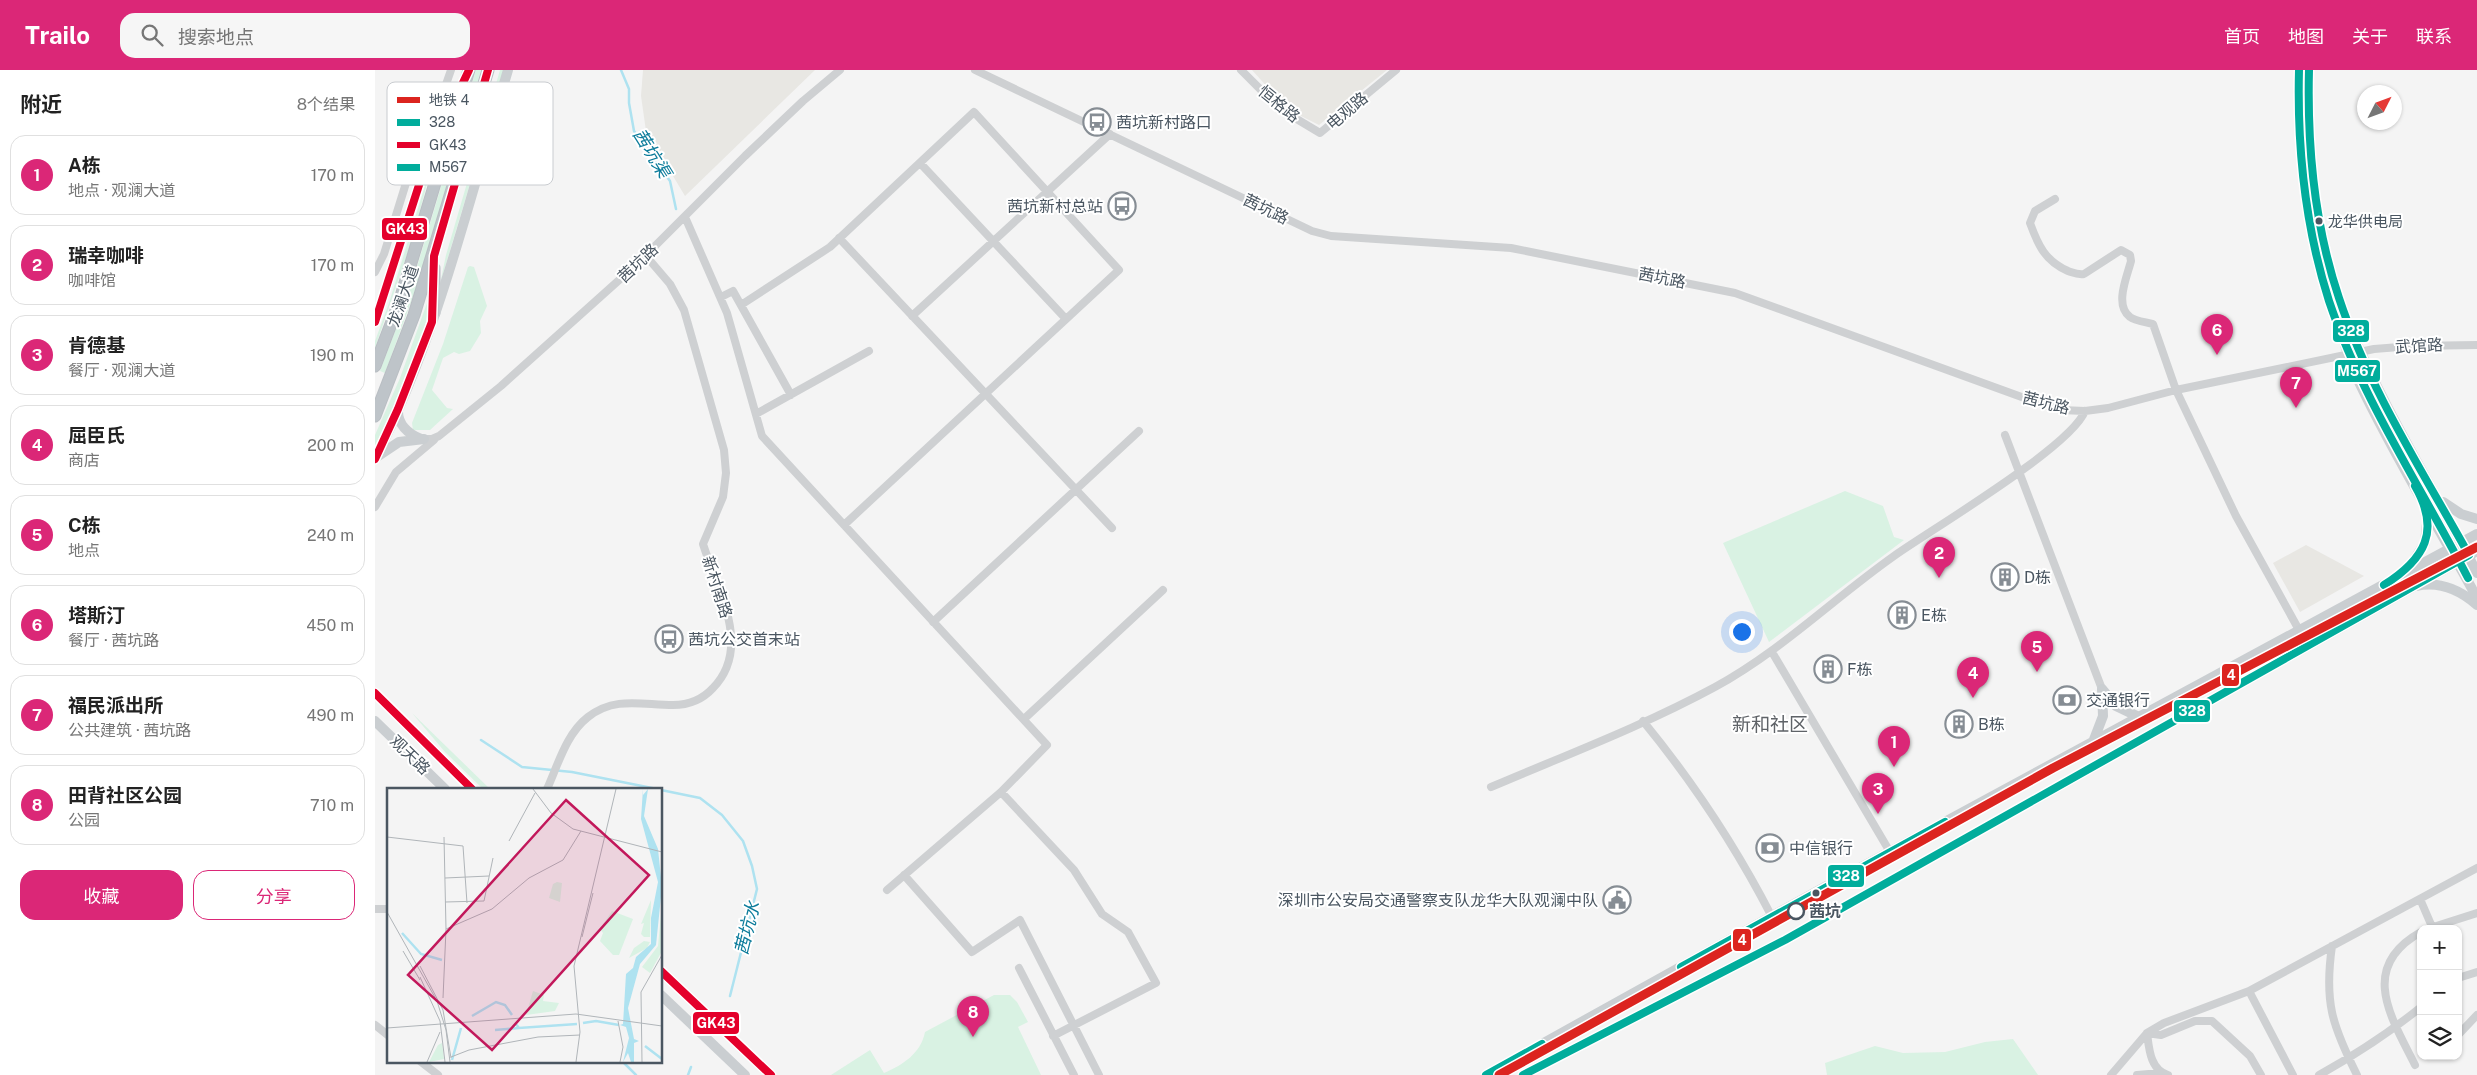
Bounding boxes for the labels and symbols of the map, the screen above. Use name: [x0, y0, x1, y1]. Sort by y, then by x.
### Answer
legend: [387, 82, 553, 185]
street label: 恒格路: [1254, 82, 1304, 126]
north arrow: [2357, 85, 2402, 130]
street label: 电观路: [1323, 88, 1371, 134]
text: 地铁 4: [429, 92, 469, 108]
bus stop icon: 茜坑新村路口: [1082, 107, 1112, 137]
place label: 茜坑新村路口: [1116, 113, 1212, 132]
text: 328: [429, 114, 455, 130]
water label: 茜坑渠: [629, 125, 677, 184]
text: GK43: [429, 137, 467, 153]
text: M567: [429, 159, 467, 175]
street label: 茜坑路: [1240, 190, 1292, 228]
bus stop icon: 茜坑新村总站: [1107, 191, 1137, 221]
place label: 茜坑新村总站: [1007, 197, 1103, 216]
place label: 龙华供电局: [2328, 213, 2403, 230]
marker: 龙华供电局: [2314, 216, 2324, 226]
line badge: GK43: [381, 217, 428, 241]
text: GK43: [385, 221, 425, 237]
street label: 茜坑路: [614, 240, 662, 286]
street label: 龙澜大道: [384, 263, 422, 329]
street label: 茜坑路: [1637, 264, 1687, 292]
pin: 6: [2201, 314, 2233, 355]
line badge: 328: [2332, 319, 2370, 343]
text: 328: [2337, 323, 2365, 339]
street label: 武馆路: [2395, 335, 2443, 357]
line badge: M567: [2334, 359, 2381, 383]
text: M567: [2337, 363, 2377, 379]
pin: 7: [2280, 367, 2312, 408]
street label: 茜坑路: [2020, 388, 2072, 418]
pin: 2: [1923, 537, 1955, 578]
street label: 新村南路: [698, 554, 736, 620]
building icon: D栋: [1990, 562, 2020, 592]
place label: D栋: [2024, 568, 2051, 587]
building icon: E栋: [1887, 600, 1917, 630]
place label: E栋: [1921, 606, 1947, 625]
your location: [1729, 619, 1755, 645]
bus stop icon: 茜坑公交首末站: [654, 624, 684, 654]
place label: 茜坑公交首末站: [688, 630, 800, 649]
pin: 5: [2021, 631, 2053, 672]
building icon: F栋: [1813, 654, 1843, 684]
pin: 4: [1957, 657, 1989, 698]
place label: F栋: [1847, 660, 1873, 679]
line badge: 4: [2221, 663, 2240, 687]
text: 4: [2226, 667, 2236, 683]
bank icon: 交通银行: [2052, 685, 2082, 715]
place label: 交通银行: [2086, 691, 2150, 710]
line badge: 328: [2173, 699, 2211, 723]
text: 328: [2178, 703, 2206, 719]
building icon: B栋: [1944, 709, 1974, 739]
district label: 新和社区: [1732, 713, 1808, 735]
place label: B栋: [1978, 715, 2005, 734]
pin: 1: [1878, 726, 1910, 767]
street label: 观天路: [386, 731, 434, 779]
pin: 3: [1862, 773, 1894, 814]
inset map: [387, 788, 663, 1062]
bank icon: 中信银行: [1755, 833, 1785, 863]
place label: 中信银行: [1789, 839, 1853, 858]
line badge: 328: [1827, 864, 1865, 888]
text: 328: [1832, 868, 1860, 884]
public building icon: 深圳市公安局交通警察支队龙华大队观澜中队: [1602, 885, 1632, 915]
unlabelled marker: [1811, 888, 1821, 898]
place label: 深圳市公安局交通警察支队龙华大队观澜中队: [1278, 891, 1598, 910]
water label: 茜坑水: [730, 898, 764, 957]
marker: 茜坑: [1787, 902, 1805, 920]
place label: 茜坑: [1809, 902, 1841, 921]
line badge: 4: [1732, 928, 1752, 952]
text: 4: [1737, 932, 1747, 948]
pin: 8: [957, 996, 989, 1037]
line badge: GK43: [692, 1011, 740, 1035]
text: GK43: [696, 1015, 736, 1031]

